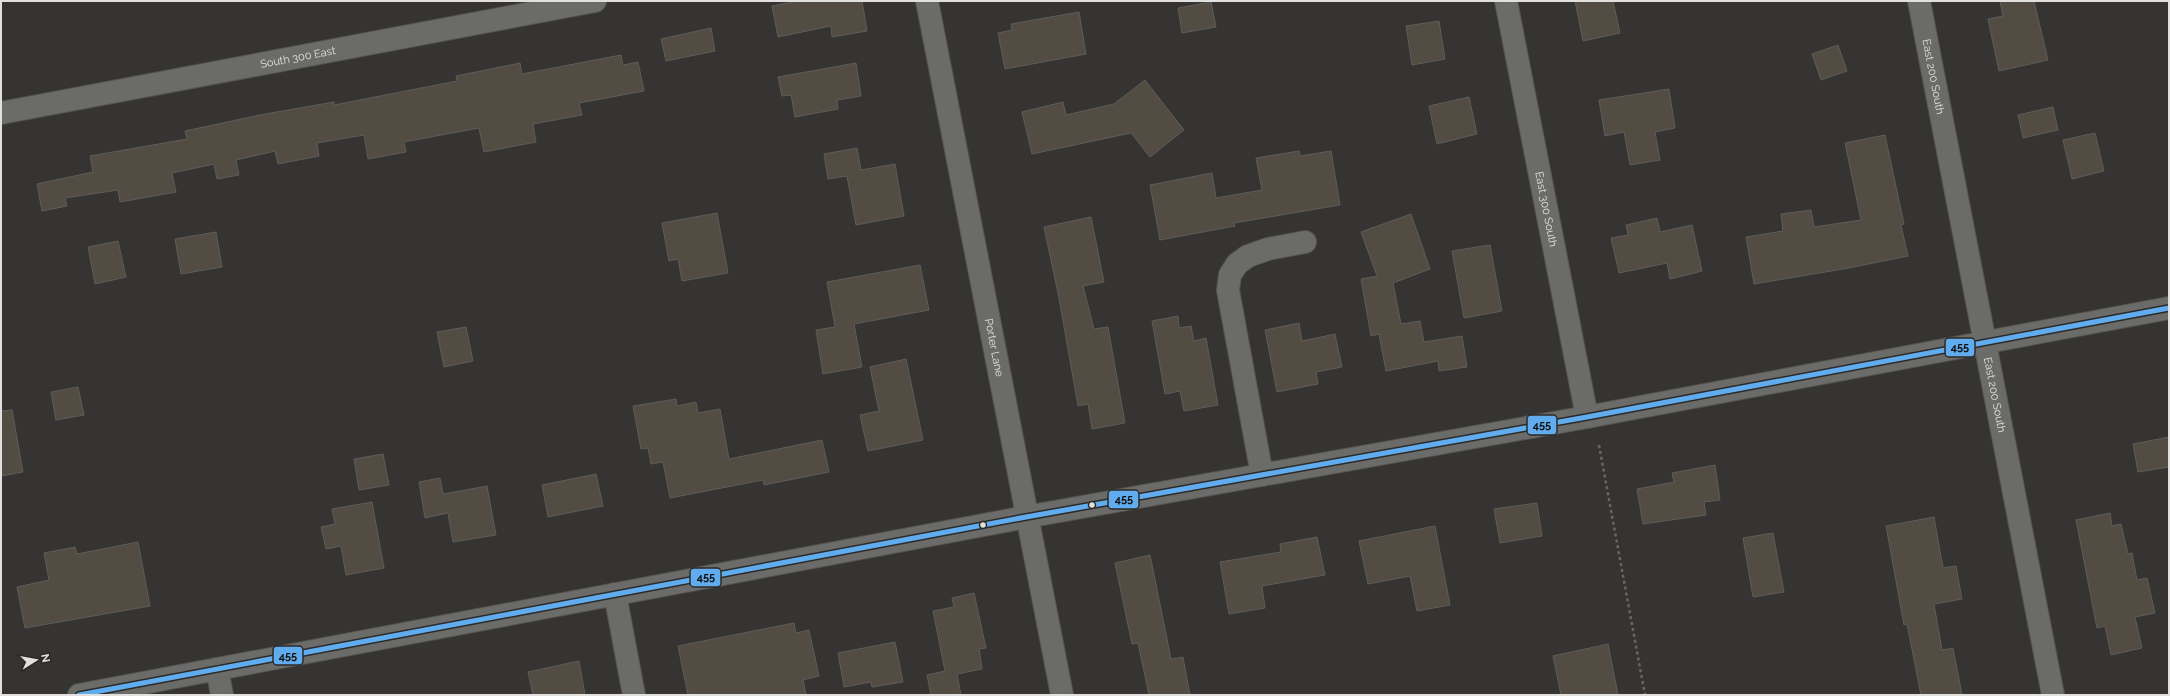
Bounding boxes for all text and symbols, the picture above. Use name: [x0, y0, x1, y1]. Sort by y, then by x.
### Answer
street label: East 200 South: [1919, 38, 1947, 115]
street label: South 300 East: [259, 44, 337, 71]
street label: East 300 South: [1532, 170, 1560, 248]
street label: Porter Lane: [982, 317, 1006, 378]
line badge: 455: [1945, 338, 1975, 357]
text: 455: [1951, 341, 1969, 354]
street label: East 200 South: [1981, 356, 2008, 434]
line badge: 455: [1527, 415, 1557, 435]
text: 455: [1533, 419, 1551, 432]
line badge: 455: [1108, 490, 1139, 509]
text: 455: [1115, 493, 1133, 506]
unlabelled marker: [1087, 500, 1097, 510]
unlabelled marker: [978, 520, 988, 530]
line badge: 455: [690, 568, 721, 587]
text: 455: [697, 571, 715, 584]
north arrow: [16, 640, 56, 680]
line badge: 455: [273, 646, 303, 665]
text: 455: [279, 650, 297, 663]
text: N: [38, 653, 53, 664]

